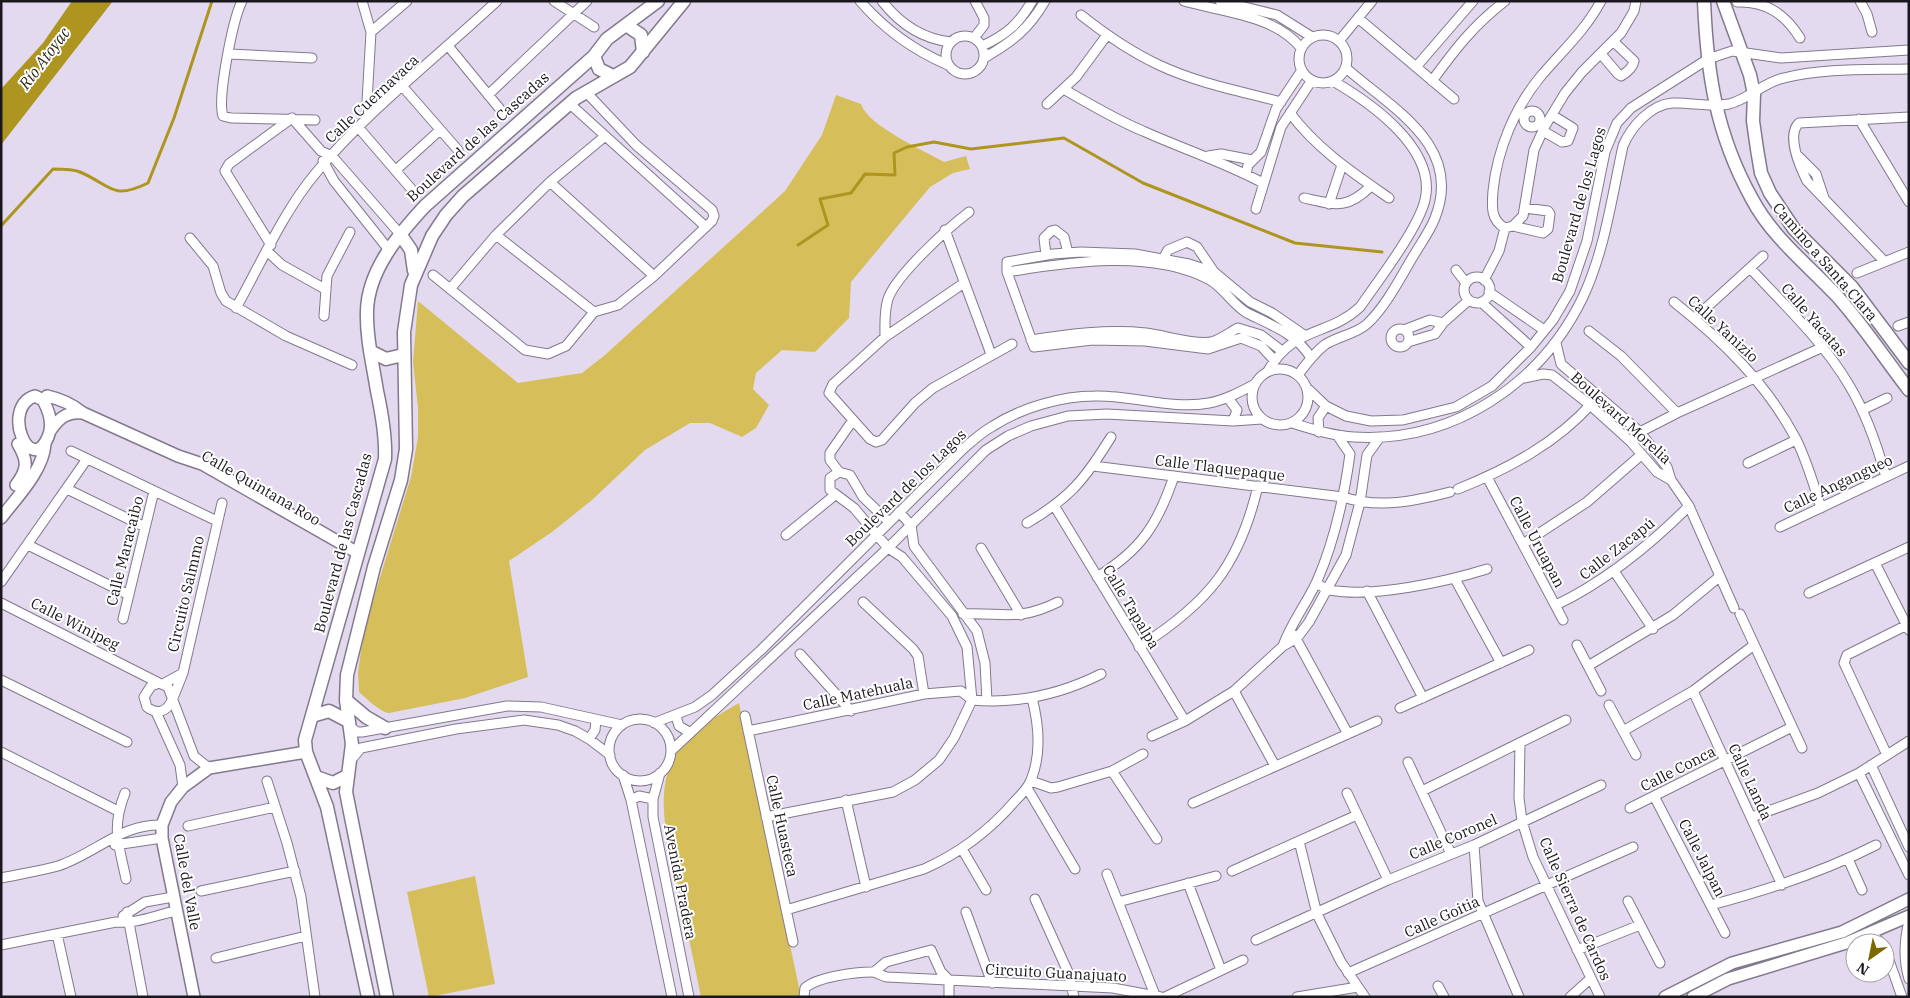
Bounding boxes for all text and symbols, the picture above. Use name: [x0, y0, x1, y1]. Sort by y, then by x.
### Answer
water label: Río Atoyac: [14, 23, 74, 94]
street label: Calle Cuernavaca: [321, 50, 423, 147]
street label: Boulevard de las Cascadas: [402, 68, 553, 206]
street label: Boulevard de los Lagos: [1547, 125, 1610, 285]
street label: Camino a Santa Clara: [1769, 199, 1882, 325]
street label: Calle Yacatas: [1777, 279, 1852, 360]
street label: Calle Yanizio: [1684, 291, 1763, 366]
street label: Boulevard Morelia: [1567, 367, 1676, 468]
street label: Boulevard de los Lagos: [841, 425, 970, 550]
street label: Calle Quintana Roo: [198, 446, 324, 529]
street label: Calle Tlaquepaque: [1154, 450, 1286, 485]
street label: Calle Angangueo: [1780, 450, 1895, 517]
street label: Boulevard de las Cascadas: [309, 451, 376, 635]
street label: Calle Uruapan: [1505, 493, 1570, 591]
street label: Calle Maracaibo: [102, 494, 147, 608]
street label: Calle Zacapú: [1575, 513, 1658, 584]
street label: Circuito Salmmo: [163, 534, 208, 654]
street label: Calle Tapalpa: [1099, 561, 1164, 652]
street label: Calle Winipeg: [28, 593, 123, 654]
street label: Calle Matehuala: [801, 673, 915, 714]
street label: Calle Landa: [1724, 740, 1776, 823]
street label: Calle Conca: [1637, 742, 1719, 796]
street label: Calle Huasteca: [762, 773, 803, 879]
street label: Calle Coronel: [1406, 810, 1500, 864]
street label: Calle Jalpan: [1675, 816, 1730, 900]
street label: Avenida Pradera: [660, 823, 701, 941]
street label: Calle del Valle: [170, 832, 205, 932]
street label: Calle Sierra de Cardos: [1535, 834, 1616, 983]
street label: Calle Goitia: [1401, 891, 1482, 942]
north arrow: [1845, 933, 1895, 983]
text: N: [1853, 958, 1872, 979]
street label: Circuito Guanajuato: [985, 959, 1127, 986]

